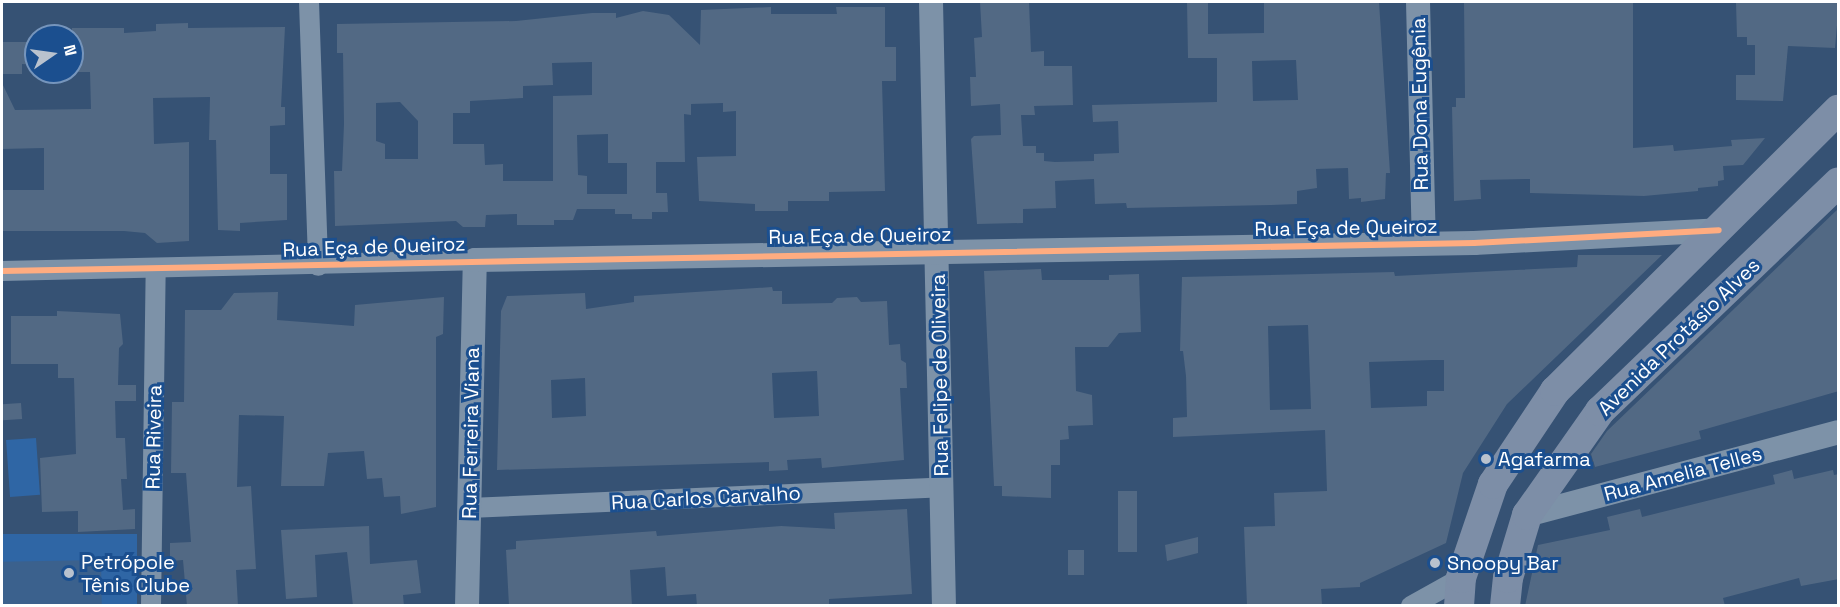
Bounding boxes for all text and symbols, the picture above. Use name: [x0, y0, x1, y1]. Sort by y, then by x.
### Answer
street label: Rua Dona Eugênia: [1406, 17, 1434, 191]
north arrow: [24, 24, 84, 84]
text: N: [59, 43, 82, 58]
street label: Rua Eça de Queiroz: [1254, 214, 1438, 242]
street label: Rua Eça de Queiroz: [768, 222, 952, 250]
street label: Rua Eça de Queiroz: [282, 232, 466, 262]
street label: Avenida Protásio Alves: [1593, 253, 1765, 421]
street label: Rua Felipe de Oliveira: [926, 274, 954, 476]
street label: Rua Ferreira Viana: [458, 347, 484, 519]
street label: Rua Riveira: [141, 384, 167, 490]
street label: Rua Amelia Telles: [1601, 441, 1765, 507]
place label: Agafarma: [1498, 447, 1591, 471]
marker: Agafarma: [1479, 452, 1493, 466]
street label: Rua Carlos Carvalho: [611, 481, 801, 515]
place label: Petrópole Tênis Clube: [81, 550, 190, 597]
place label: Snoopy Bar: [1447, 551, 1559, 575]
marker: Snoopy Bar: [1428, 556, 1442, 570]
marker: Petrópole Tênis Clube: [62, 566, 76, 580]

